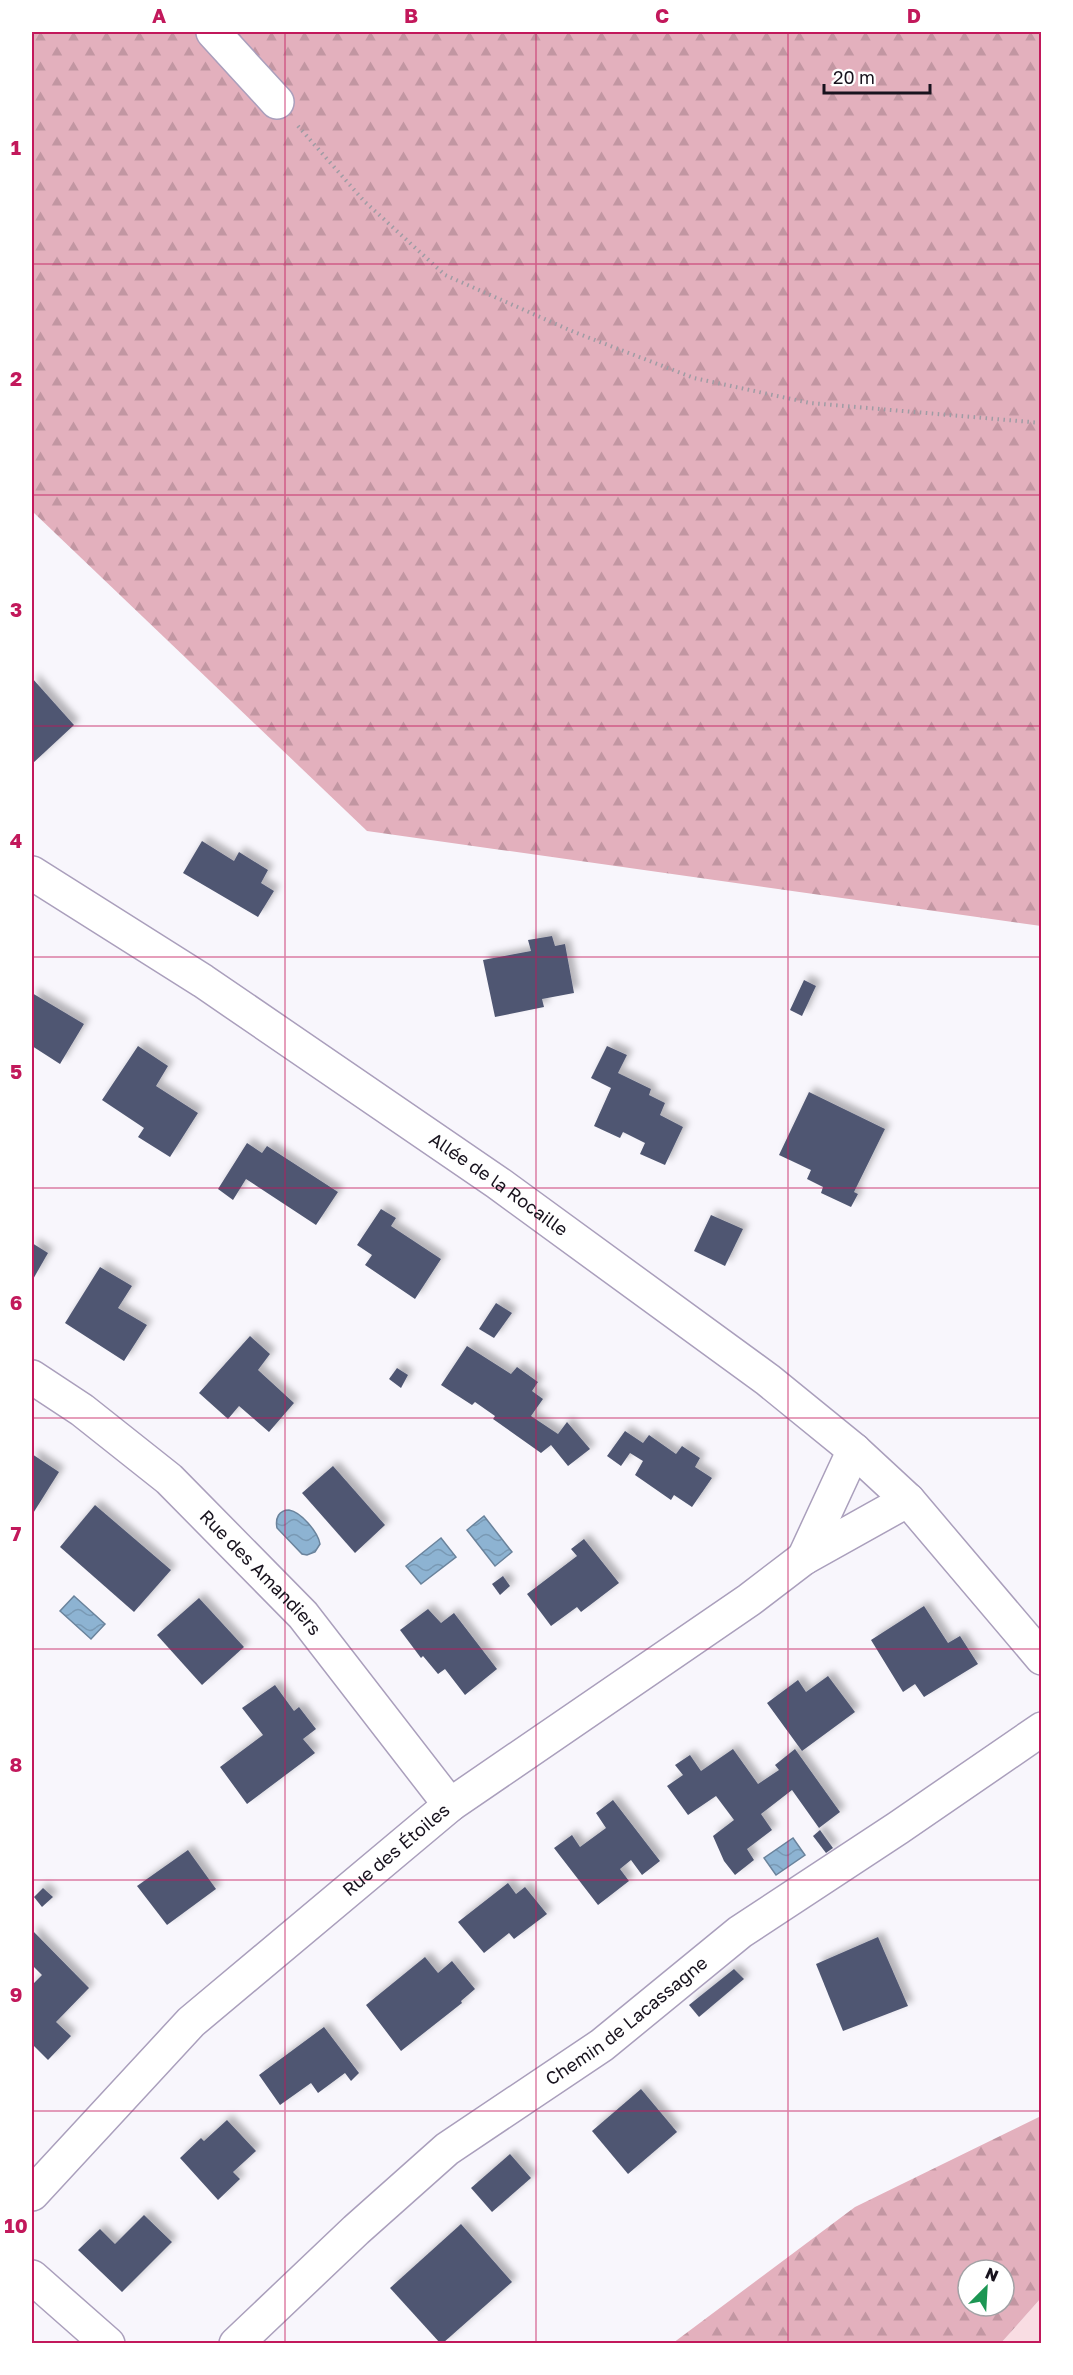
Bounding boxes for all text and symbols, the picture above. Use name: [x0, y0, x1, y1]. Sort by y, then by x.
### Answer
text: A: [152, 3, 166, 27]
text: B: [404, 3, 418, 27]
text: C: [655, 3, 669, 27]
text: D: [907, 3, 921, 27]
scale bar: [824, 57, 930, 95]
text: 20 m: [833, 66, 875, 88]
text: 1: [11, 135, 21, 159]
text: 2: [10, 366, 22, 390]
text: 3: [10, 597, 22, 621]
text: 4: [10, 828, 22, 852]
text: 5: [10, 1059, 22, 1083]
street label: Allée de la Rocaille: [426, 1127, 572, 1240]
text: 6: [10, 1290, 22, 1314]
street label: Rue des Amandiers: [196, 1505, 326, 1639]
text: 7: [11, 1521, 22, 1545]
text: 8: [10, 1752, 22, 1776]
street label: Rue des Étoiles: [338, 1798, 454, 1900]
street label: Chemin de Lacassagne: [541, 1951, 711, 2090]
text: 9: [10, 1982, 22, 2006]
text: 10: [4, 2213, 28, 2237]
north arrow: [956, 2258, 1016, 2318]
text: N: [982, 2263, 1002, 2286]

